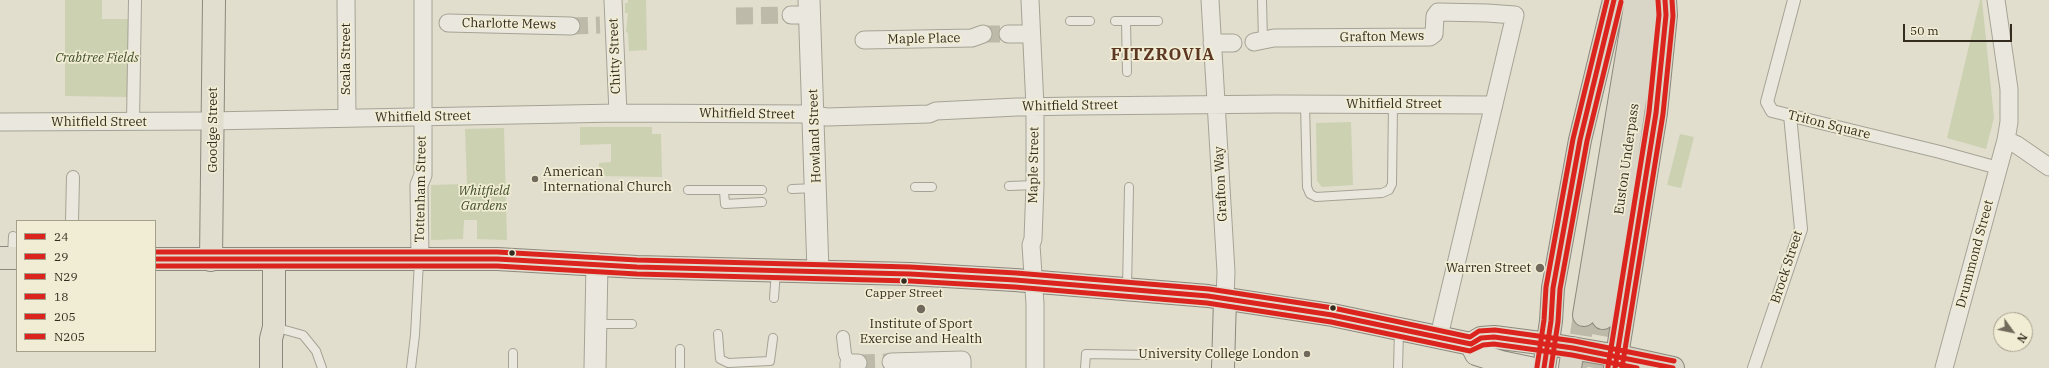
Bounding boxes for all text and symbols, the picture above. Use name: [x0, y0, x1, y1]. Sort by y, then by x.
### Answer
street label: Charlotte Mews: [462, 15, 556, 33]
scale bar: [1905, 16, 2014, 42]
street label: Chitty Street: [606, 18, 624, 94]
street label: Scala Street: [338, 23, 354, 95]
text: 50 m: [1910, 23, 1939, 38]
street label: Grafton Mews: [1340, 28, 1424, 46]
street label: Maple Place: [887, 31, 961, 47]
district label: FITZROVIA: [1111, 45, 1215, 65]
park label: Crabtree Fields: [55, 50, 139, 66]
street label: Goodge Street: [205, 87, 221, 173]
street label: Howland Street: [806, 89, 824, 183]
street label: Whitfield Street: [1346, 96, 1442, 112]
street label: Whitfield Street: [1022, 97, 1118, 115]
street label: Euston Underpass: [1611, 102, 1643, 216]
street label: Whitfield Street: [699, 105, 795, 123]
street label: Triton Square: [1786, 107, 1872, 143]
street label: Whitfield Street: [375, 108, 471, 126]
street label: Whitfield Street: [51, 114, 147, 130]
street label: Maple Street: [1026, 126, 1042, 204]
street label: Tottenham Street: [412, 136, 430, 242]
street label: Grafton Way: [1211, 146, 1231, 222]
place label: American International Church: [543, 164, 672, 195]
marker: American International Church: [530, 174, 540, 184]
park label: Whitfield Gardens: [458, 183, 510, 214]
street label: Drummond Street: [1953, 198, 1997, 310]
legend: [16, 220, 156, 352]
text: 24: [54, 229, 68, 244]
street label: Brock Street: [1768, 229, 1806, 305]
unlabelled marker: [507, 248, 517, 258]
text: 29: [54, 249, 68, 264]
place label: Warren Street: [1446, 260, 1531, 276]
marker: Warren Street: [1534, 262, 1546, 274]
text: N29: [54, 269, 78, 284]
marker: Capper Street: [899, 276, 909, 286]
place label: Capper Street: [865, 287, 943, 301]
text: 18: [54, 289, 68, 304]
marker: Institute of Sport Exercise and Health: [915, 303, 927, 315]
unlabelled marker: [1328, 303, 1338, 313]
text: 205: [54, 309, 76, 324]
north arrow: [1993, 312, 2033, 352]
place label: Institute of Sport Exercise and Health: [860, 316, 982, 347]
text: N205: [54, 329, 85, 344]
text: N: [2014, 331, 2030, 345]
place label: University College London: [1138, 346, 1299, 362]
marker: University College London: [1302, 349, 1312, 359]

